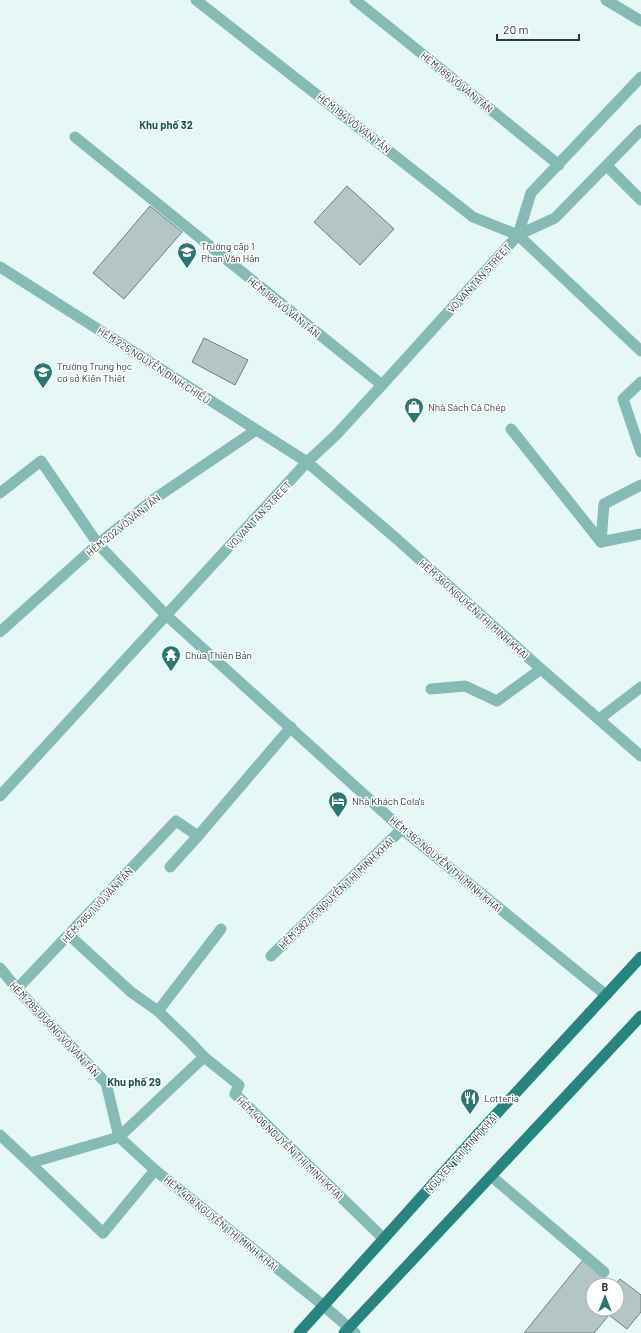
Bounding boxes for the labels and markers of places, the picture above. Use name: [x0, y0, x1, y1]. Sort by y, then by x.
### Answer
place label: Trường cấp 1 Phan Văn Hân: [201, 240, 260, 264]
school or university icon: Trường cấp 1 Phan Văn Hân: [176, 241, 198, 269]
place label: Trường Trung học cơ sở Kiến Thiết: [57, 360, 132, 384]
school or university icon: Trường Trung học cơ sở Kiến Thiết: [32, 361, 54, 389]
shop icon: Nhà Sách Cá Chép: [403, 396, 425, 424]
place label: Nhà Sách Cá Chép: [428, 401, 506, 413]
temple icon: Chùa Thiên Bản: [160, 644, 182, 672]
place label: Chùa Thiên Bản: [185, 649, 252, 661]
hotel icon: Nhà Khách Cola's: [327, 790, 349, 818]
place label: Nhà Khách Cola's: [352, 795, 425, 807]
restaurant icon: Lotteria: [459, 1087, 481, 1115]
place label: Lotteria: [484, 1092, 519, 1104]

